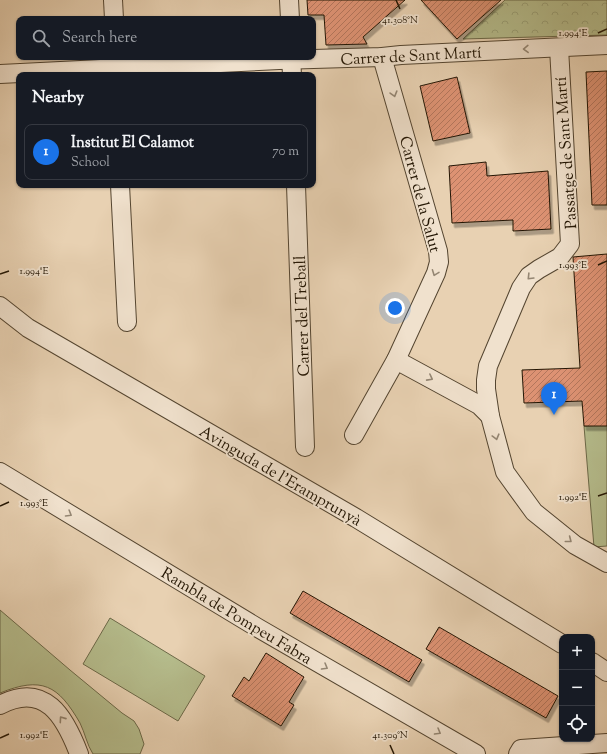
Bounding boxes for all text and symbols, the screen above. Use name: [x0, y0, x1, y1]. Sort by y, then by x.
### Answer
text: 41.308°N: [382, 13, 418, 28]
search box: [16, 16, 316, 60]
text: 1.994°E: [558, 26, 588, 41]
icon: search: [30, 27, 52, 49]
text: Search here: [62, 28, 137, 49]
street label: Carrer de Sant Martí: [340, 42, 483, 73]
one-way arrow: [523, 45, 529, 54]
street label: Passatge de Sant Martí: [551, 75, 584, 230]
text: Nearby: [32, 86, 84, 110]
one-way arrow: [389, 91, 397, 97]
text: Institut El Calamot: [71, 133, 194, 154]
street label: Carrer de la Salut: [392, 134, 445, 256]
text: 1: [44, 143, 48, 161]
text: 70 m: [272, 143, 299, 161]
text: School: [71, 154, 110, 172]
street label: Carrer del Treball: [290, 255, 317, 377]
text: 1.993°E: [559, 258, 587, 273]
text: 1.994°E: [19, 264, 49, 279]
one-way arrow: [432, 269, 440, 277]
one-way arrow: [527, 272, 535, 280]
your location: [385, 298, 405, 318]
one-way arrow: [426, 374, 433, 381]
pin: 1: [541, 382, 567, 415]
street label: Avinguda de l'Eramprunyà: [194, 421, 366, 533]
one-way arrow: [491, 434, 500, 441]
text: 1.992°E: [559, 490, 587, 505]
text: 1.993°E: [20, 496, 48, 511]
one-way arrow: [65, 510, 72, 517]
one-way arrow: [565, 535, 572, 542]
street label: Rambla de Pompeu Fabra: [156, 563, 316, 672]
map controls: [559, 634, 595, 742]
button: +: [559, 634, 595, 670]
one-way arrow: [321, 662, 328, 669]
button: −: [559, 670, 595, 706]
button: locate: [559, 706, 595, 742]
one-way arrow: [59, 716, 67, 723]
one-way arrow: [434, 727, 441, 734]
text: 1.992°E: [20, 728, 48, 743]
text: 41.309°N: [372, 728, 408, 743]

